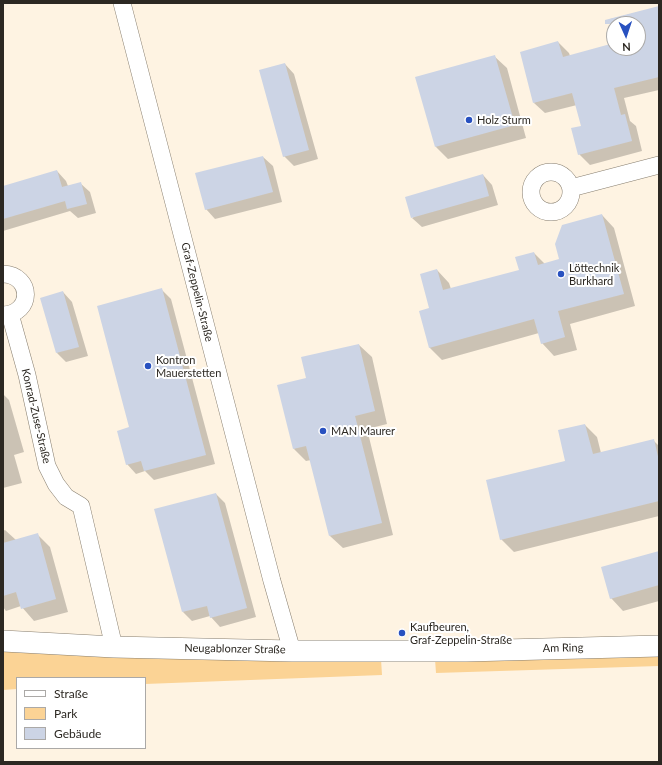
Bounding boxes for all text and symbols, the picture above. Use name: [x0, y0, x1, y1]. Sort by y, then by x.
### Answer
north arrow: [606, 16, 646, 56]
text: N: [622, 41, 631, 54]
place label: Holz Sturm: [477, 113, 531, 127]
marker: Holz Sturm: [464, 115, 474, 125]
street label: Graf-Zeppelin-Straße: [178, 241, 216, 343]
place label: Löttechnik Burkhard: [569, 261, 619, 287]
marker: Löttechnik Burkhard: [556, 269, 566, 279]
place label: Kontron Mauerstetten: [156, 353, 221, 379]
marker: Kontron Mauerstetten: [143, 361, 153, 371]
street label: Konrad-Zuse-Straße: [19, 367, 53, 465]
place label: MAN Maurer: [331, 424, 395, 438]
marker: MAN Maurer: [318, 426, 328, 436]
place label: Kaufbeuren, Graf-Zeppelin-Straße: [410, 620, 512, 646]
marker: Kaufbeuren, Graf-Zeppelin-Straße: [397, 628, 407, 638]
street label: Am Ring: [543, 641, 583, 655]
street label: Neugablonzer Straße: [184, 642, 286, 656]
legend: [16, 677, 146, 749]
text: Straße: [54, 686, 88, 701]
text: Park: [54, 706, 77, 721]
text: Gebäude: [54, 726, 101, 741]

